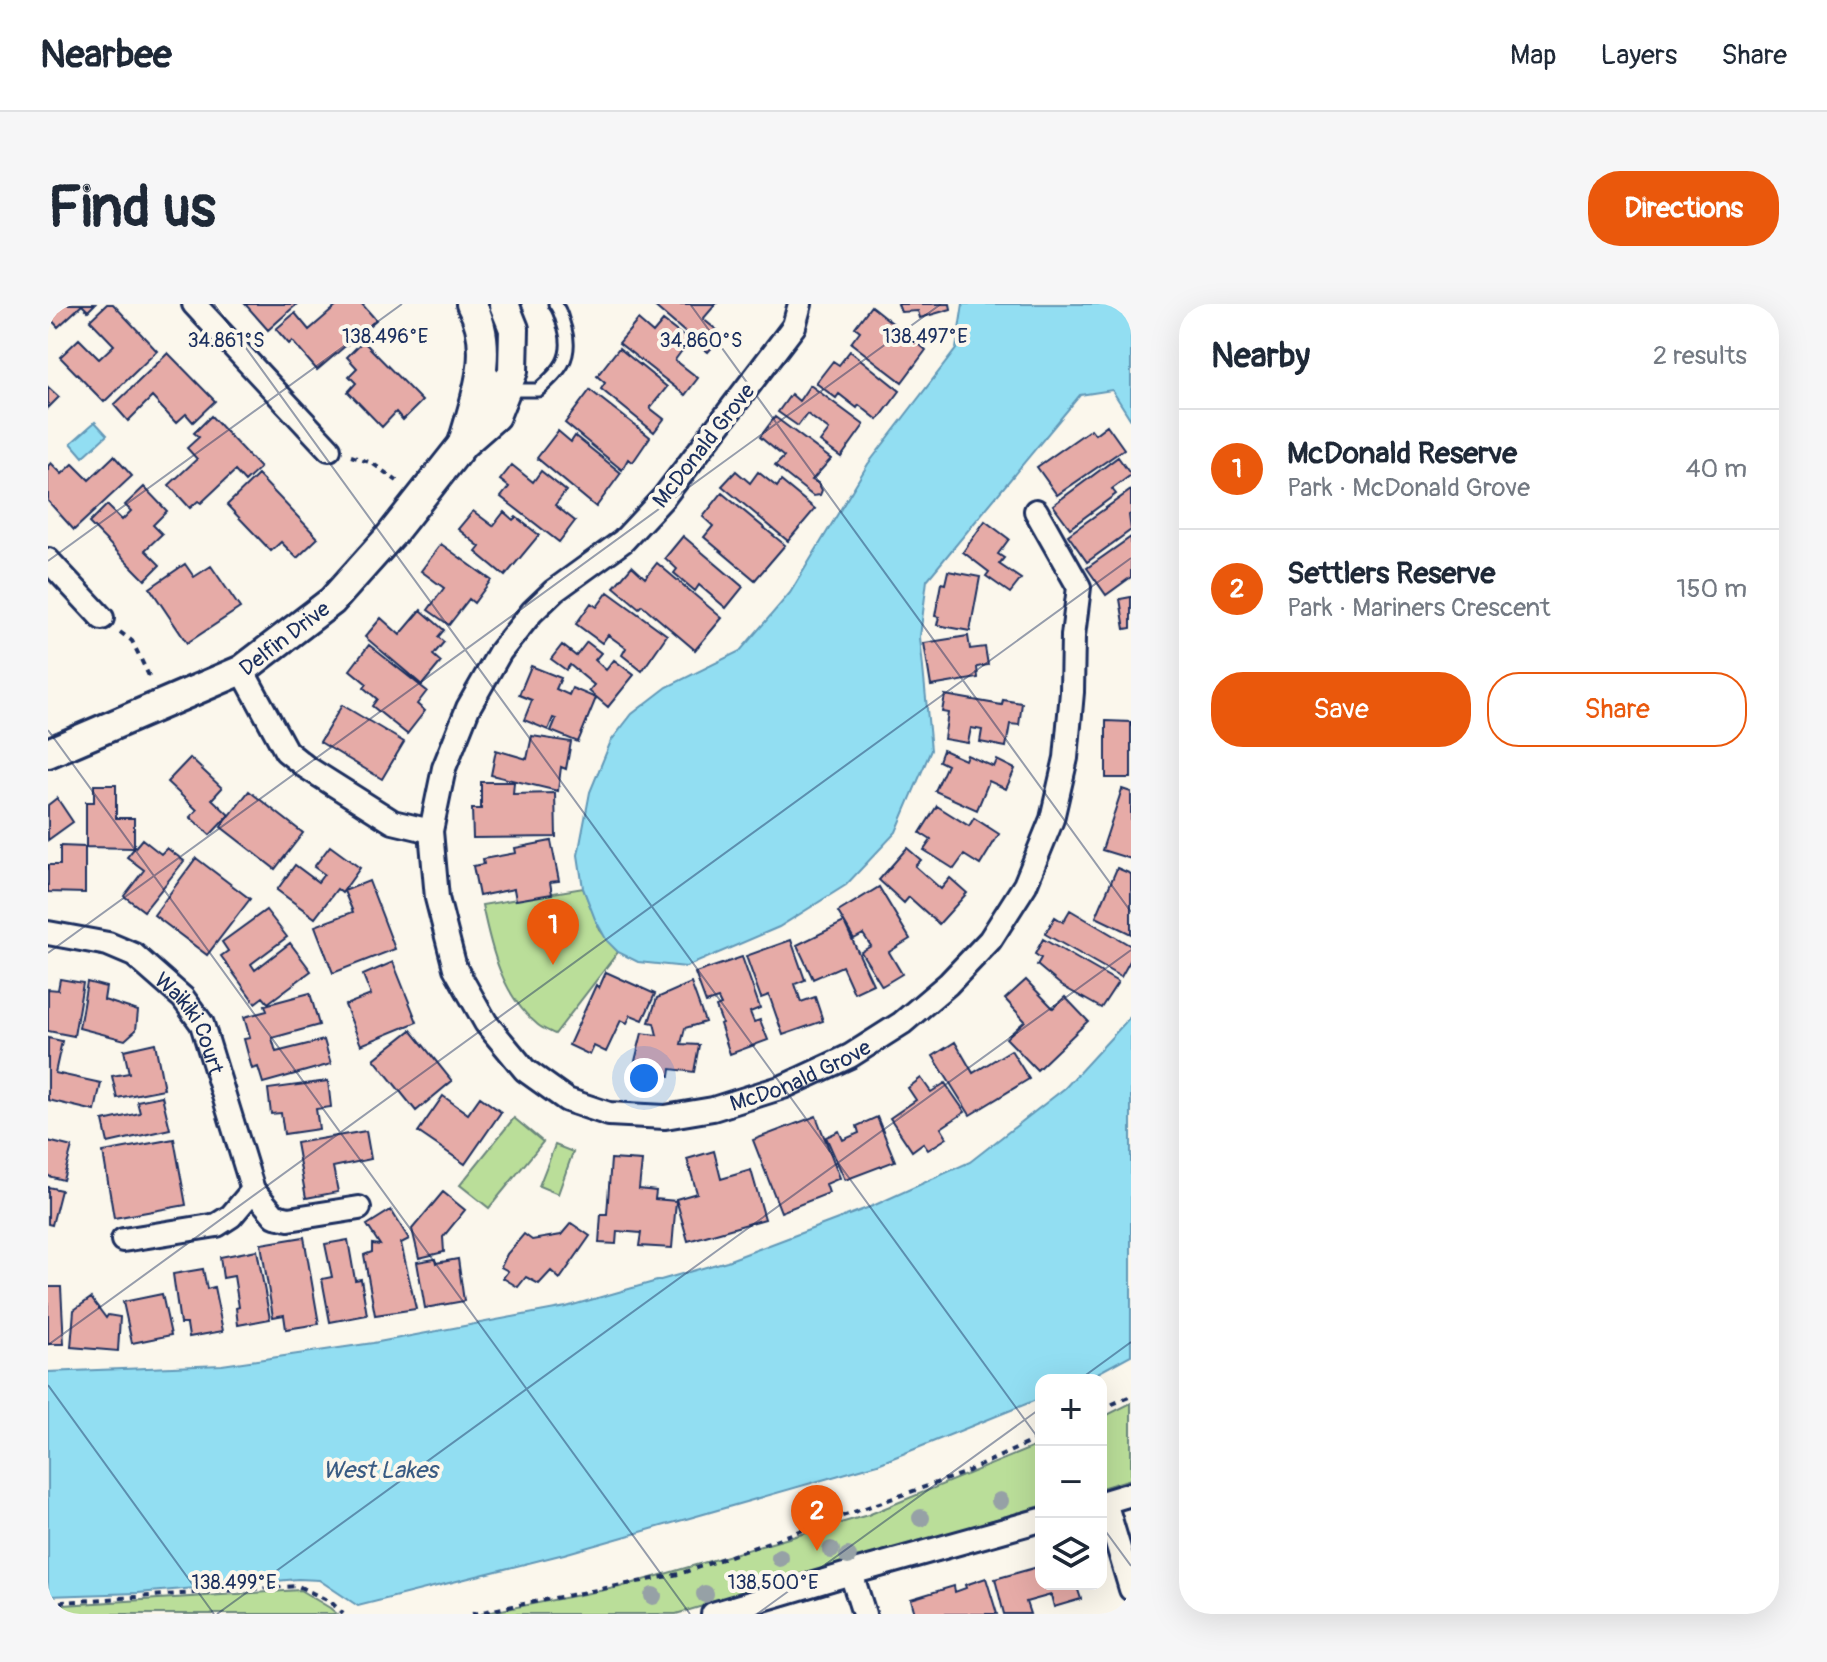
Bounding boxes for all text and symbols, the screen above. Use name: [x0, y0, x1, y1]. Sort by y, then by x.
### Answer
text: Nearbee: [40, 31, 172, 79]
text: Map: [1510, 38, 1556, 73]
text: Layers: [1600, 38, 1677, 73]
text: Share: [1721, 38, 1787, 73]
button: Directions: [1588, 171, 1779, 246]
text: Find us: [48, 174, 216, 243]
text: 138.496°E: [342, 324, 428, 349]
text: 138.497°E: [882, 324, 968, 349]
text: 34.861°S: [187, 328, 265, 353]
text: 34.860°S: [660, 328, 742, 353]
text: Nearby: [1211, 335, 1310, 378]
text: 2 results: [1653, 340, 1747, 372]
street label: McDonald Grove: [646, 378, 761, 514]
text: McDonald Reserve: [1287, 435, 1517, 472]
text: 1: [1232, 453, 1242, 485]
text: 40 m: [1685, 453, 1747, 485]
text: Park · McDonald Grove: [1287, 472, 1530, 504]
text: Settlers Reserve: [1287, 555, 1495, 592]
text: 2: [1230, 573, 1244, 605]
text: 150 m: [1676, 573, 1747, 605]
text: Park · Mariners Crescent: [1287, 592, 1550, 624]
street label: Delfin Drive: [234, 595, 336, 682]
button: Save: [1211, 672, 1471, 747]
button: Share: [1487, 672, 1747, 747]
pin: 1: [527, 899, 579, 965]
street label: Waikiki Court: [148, 966, 230, 1078]
street label: McDonald Grove: [727, 1033, 876, 1118]
your location: [624, 1058, 664, 1098]
map controls: [1035, 1374, 1107, 1590]
button: +: [1035, 1374, 1107, 1446]
button: −: [1035, 1446, 1107, 1518]
water label: West Lakes: [322, 1456, 440, 1485]
pin: 2: [791, 1485, 843, 1551]
button: layers: [1035, 1518, 1107, 1590]
text: 138.499°E: [192, 1570, 276, 1595]
text: 138.500°E: [728, 1570, 818, 1595]

